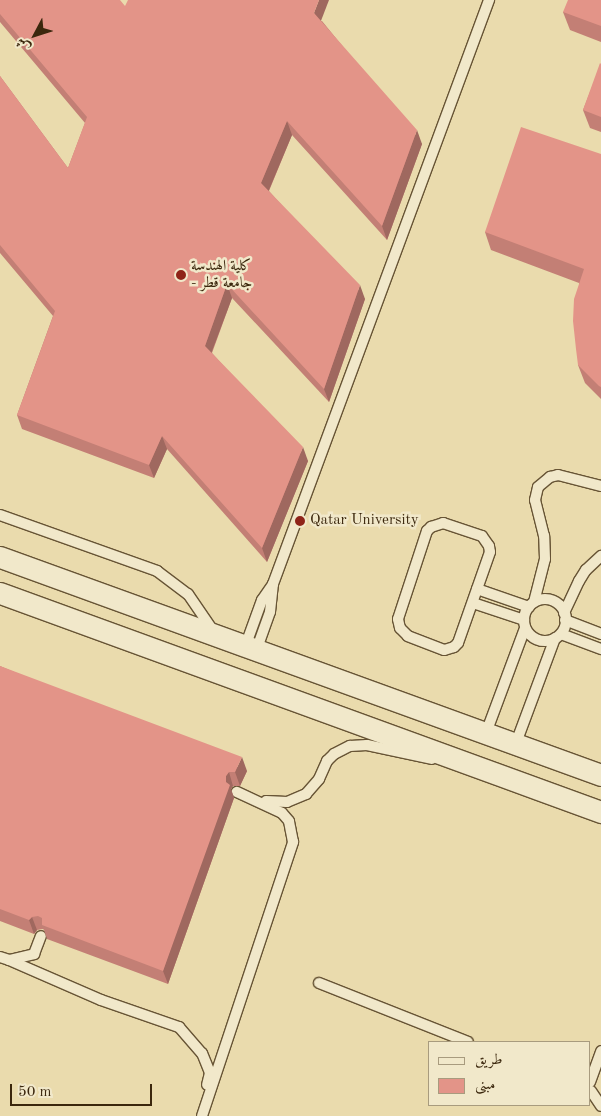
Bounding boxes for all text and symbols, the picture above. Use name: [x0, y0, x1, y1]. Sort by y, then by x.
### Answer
north arrow: [10, 10, 60, 60]
text: ش: [14, 35, 33, 54]
place label: كلية الهندسة - جامعة قطر: [191, 257, 252, 292]
marker: كلية الهندسة - جامعة قطر: [175, 269, 187, 281]
place label: Qatar University: [310, 512, 419, 530]
marker: Qatar University: [294, 515, 306, 527]
legend: [428, 1041, 591, 1106]
text: طريق: [475, 1053, 502, 1068]
scale bar: [12, 1074, 155, 1106]
text: مبنى: [475, 1078, 495, 1093]
text: 50 m: [18, 1085, 52, 1100]

